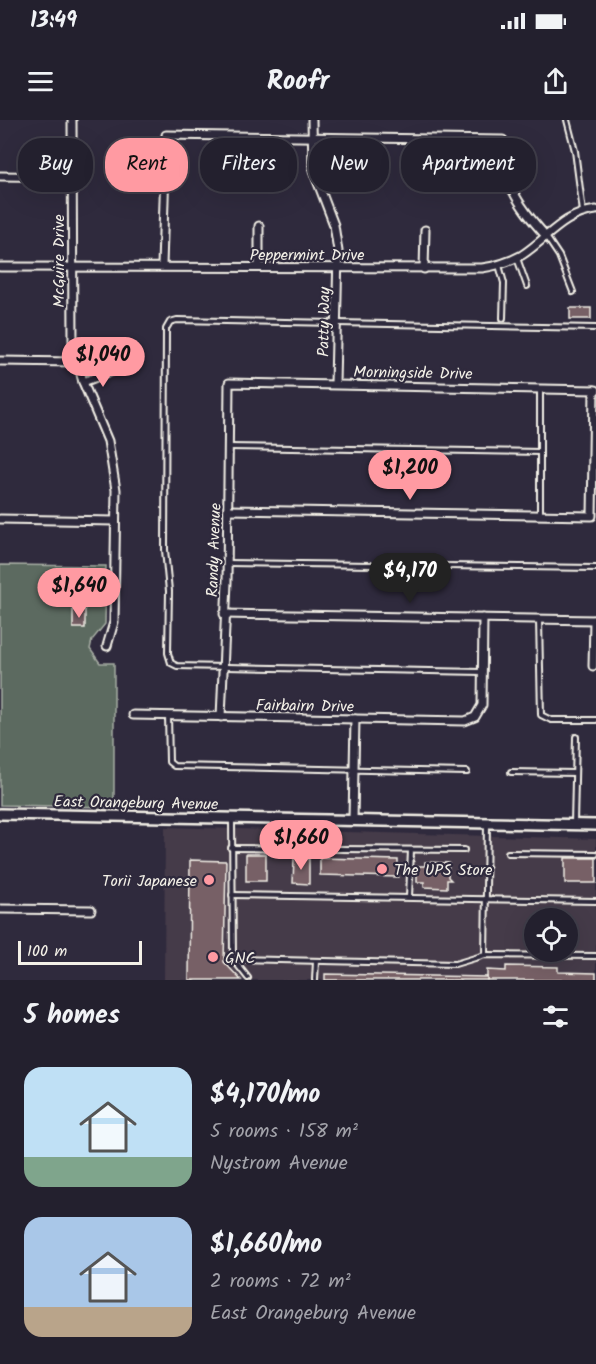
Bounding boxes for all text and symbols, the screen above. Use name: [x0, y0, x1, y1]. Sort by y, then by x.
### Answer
text: 13:49: [30, 4, 77, 39]
text: Roofr: [267, 60, 329, 103]
icon: menu: [24, 65, 57, 98]
icon: share: [539, 65, 572, 98]
chip: Buy: [18, 138, 93, 192]
chip: Rent: [105, 138, 188, 192]
chip: Filters: [200, 138, 297, 192]
chip: New: [309, 138, 389, 192]
chip: Apartment: [401, 138, 536, 192]
street label: McGuire Drive: [47, 214, 72, 308]
street label: Peppermint Drive: [250, 243, 364, 268]
street label: Patty Way: [311, 286, 338, 357]
pin: $1,040: [54, 337, 152, 388]
text: $1,040: [76, 340, 130, 372]
street label: Morningside Drive: [353, 360, 473, 387]
pin: $1,200: [361, 450, 459, 501]
text: $1,200: [382, 453, 438, 485]
street label: Randy Avenue: [200, 502, 229, 598]
pin: $4,170: [361, 553, 459, 604]
text: $4,170: [383, 556, 437, 588]
pin: $1,640: [30, 568, 128, 619]
text: $1,640: [51, 571, 107, 603]
street label: Fairbairn Drive: [256, 693, 354, 720]
street label: East Orangeburg Avenue: [53, 790, 219, 817]
pin: $1,660: [252, 820, 350, 871]
text: $1,660: [273, 823, 329, 855]
place label: The UPS Store: [394, 858, 492, 883]
marker: The UPS Store: [375, 862, 389, 876]
place label: Torii Japanese: [102, 869, 197, 894]
marker: Torii Japanese: [202, 873, 216, 887]
map controls: [524, 908, 578, 962]
button: locate: [524, 908, 578, 962]
scale bar: [18, 938, 142, 966]
text: 100 m: [27, 939, 67, 964]
place label: GNC: [225, 946, 255, 971]
marker: GNC: [206, 950, 220, 964]
text: 5 homes: [24, 995, 120, 1037]
icon: filters: [539, 1000, 572, 1033]
text: $4,170/mo: [210, 1074, 320, 1116]
icon: home: [72, 1091, 144, 1163]
text: 5 rooms · 158 m²: [210, 1116, 358, 1148]
text: Nystrom Avenue: [210, 1148, 348, 1180]
text: $1,660/mo: [210, 1224, 322, 1266]
icon: home: [72, 1241, 144, 1313]
text: 2 rooms · 72 m²: [210, 1266, 351, 1298]
text: East Orangeburg Avenue: [210, 1298, 416, 1330]

